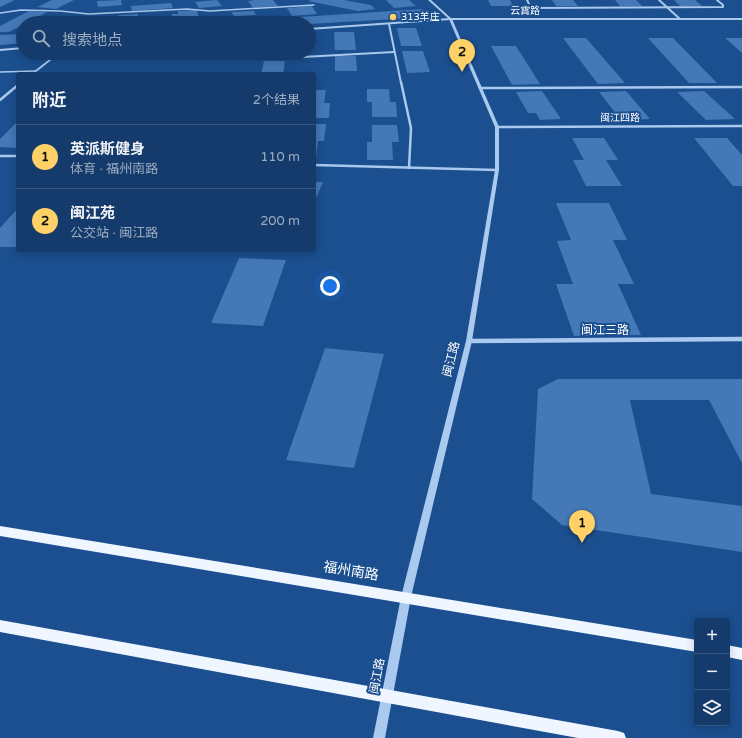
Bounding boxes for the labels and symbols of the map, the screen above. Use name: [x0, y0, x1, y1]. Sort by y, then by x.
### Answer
street label: 云霄路: [510, 5, 540, 17]
place label: 313羊庄: [401, 11, 440, 23]
marker: 313羊庄: [388, 12, 398, 22]
pin: 2: [449, 39, 475, 72]
street label: 闽江四路: [600, 112, 640, 124]
your location: [320, 276, 340, 296]
street label: 闽江三路: [581, 323, 629, 337]
street label: 闽江路: [440, 340, 462, 378]
pin: 1: [569, 510, 595, 543]
street label: 福州南路: [322, 558, 380, 584]
street label: 闽江路: [367, 657, 387, 695]

